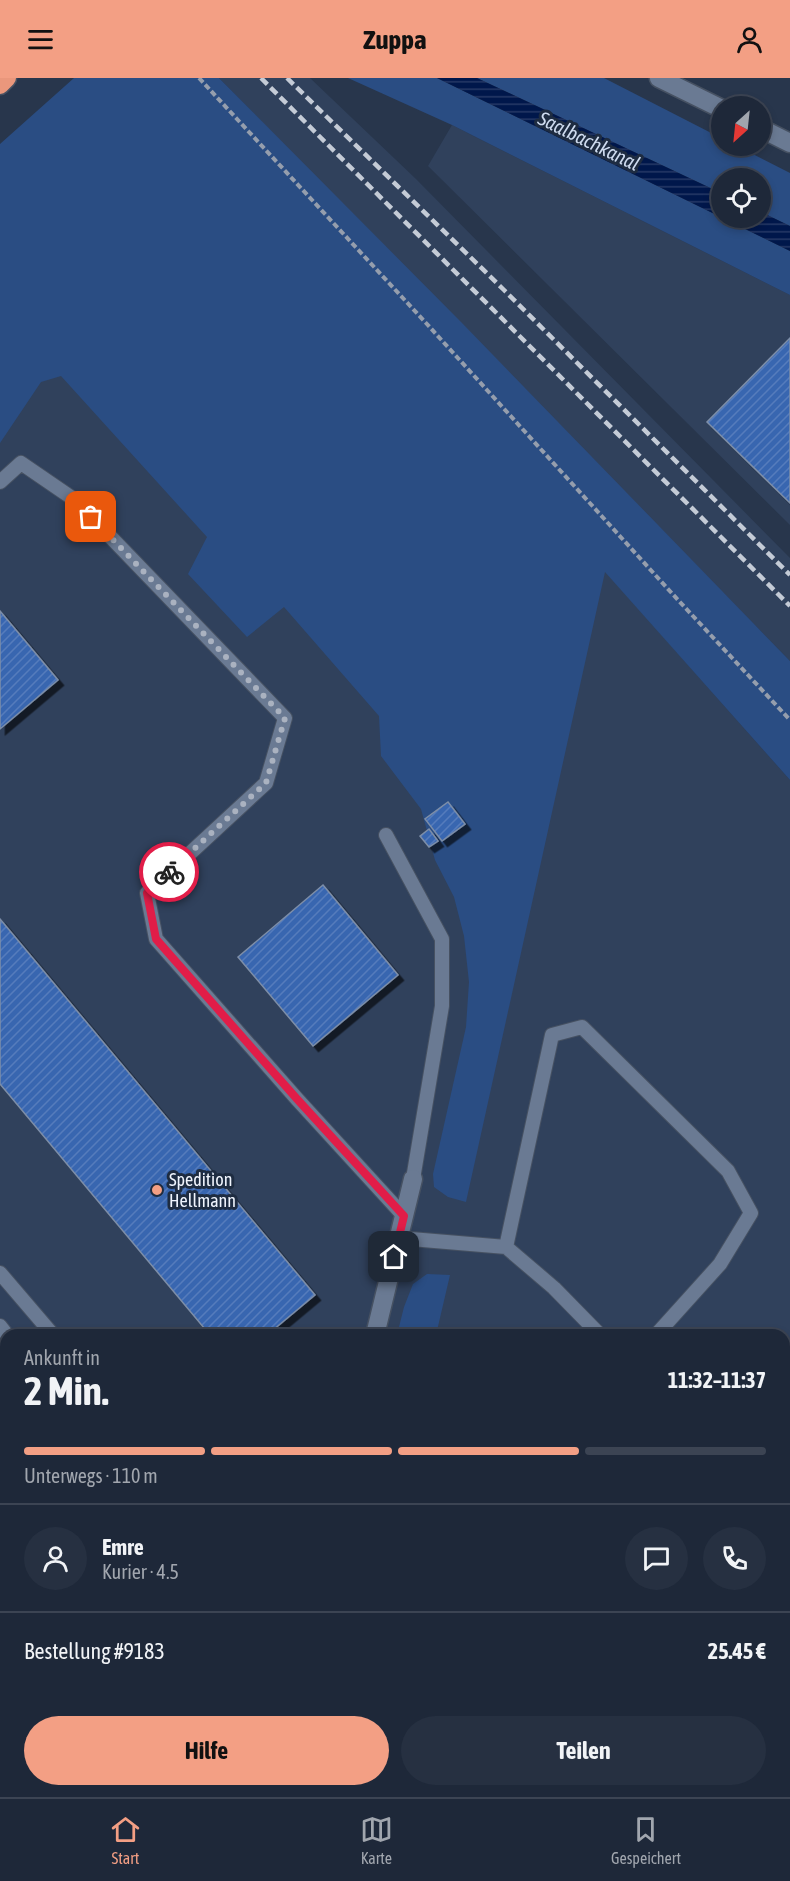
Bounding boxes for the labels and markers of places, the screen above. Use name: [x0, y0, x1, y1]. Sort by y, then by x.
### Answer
pin: [65, 491, 116, 542]
place label: Spedition Hellmann: [169, 1169, 236, 1211]
marker: Spedition Hellmann: [150, 1183, 164, 1197]
pin: [368, 1231, 419, 1282]

